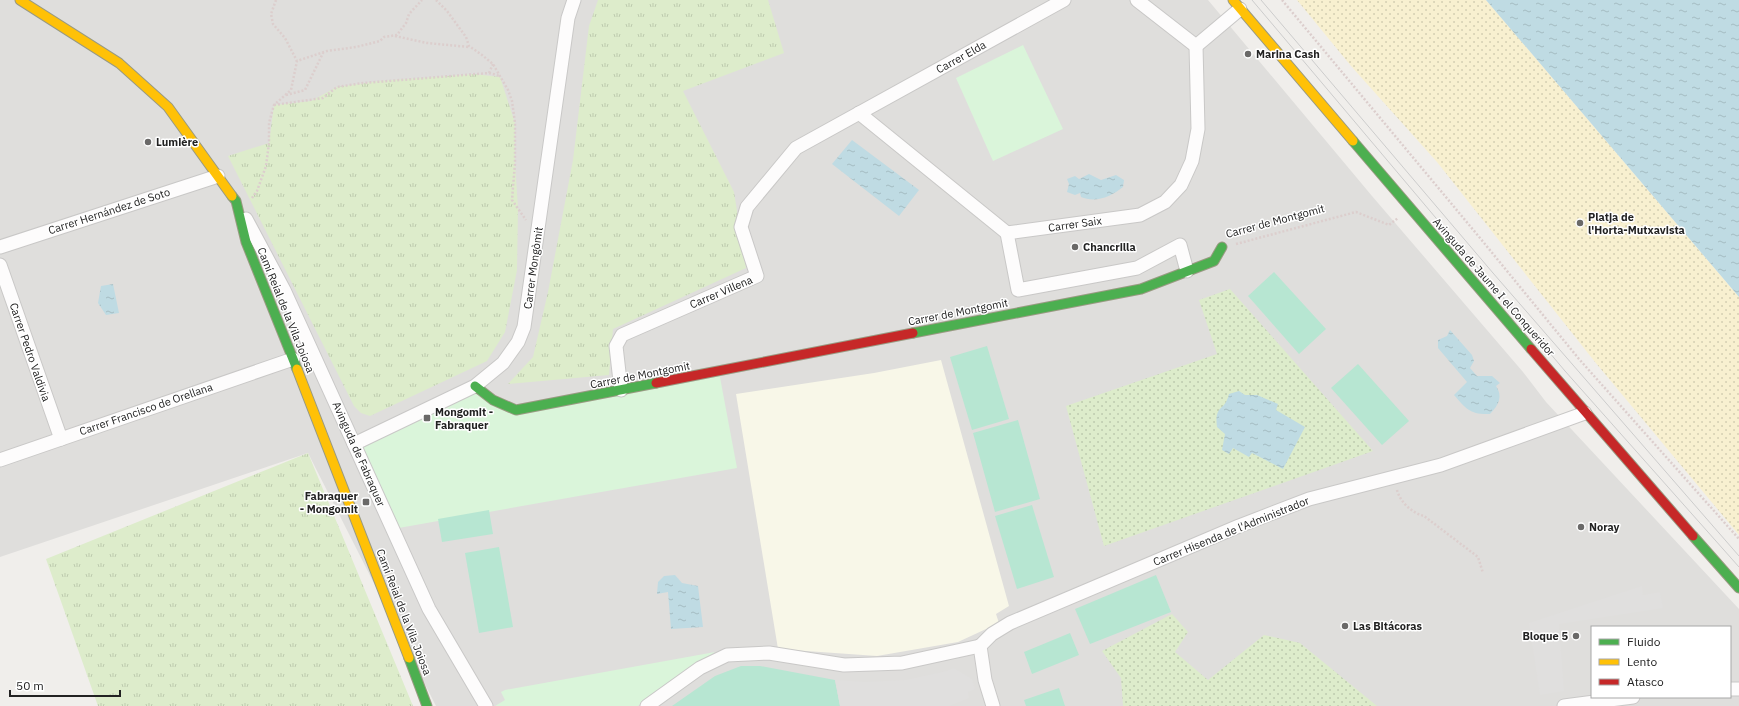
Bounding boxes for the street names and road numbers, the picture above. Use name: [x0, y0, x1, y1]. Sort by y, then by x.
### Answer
street label: Carrer Elda: [934, 37, 989, 76]
street label: Carrer Hernández de Soto: [46, 185, 172, 237]
street label: Carrer de Montgomit: [1224, 201, 1326, 241]
street label: Carrer Saix: [1047, 213, 1103, 235]
street label: Avinguda de Jaume I el Conqueridor: [1430, 215, 1558, 359]
street label: Carrer Mongòmit: [520, 226, 546, 310]
street label: Camí Reial de la Vila Joiosa: [254, 245, 318, 375]
street label: Carrer Villena: [687, 272, 755, 312]
street label: Carrer de Montgomit: [907, 295, 1009, 329]
street label: Carrer Pedro Valdivia: [7, 301, 53, 403]
street label: Carrer de Montgomit: [589, 358, 691, 392]
street label: Carrer Francisco de Orellana: [78, 380, 215, 438]
street label: Avinguda de Fabraquer: [329, 399, 389, 509]
street label: Carrer Hisenda de l'Administrador: [1151, 493, 1311, 569]
street label: Camí Reial de la Vila Joiosa: [373, 547, 435, 677]

